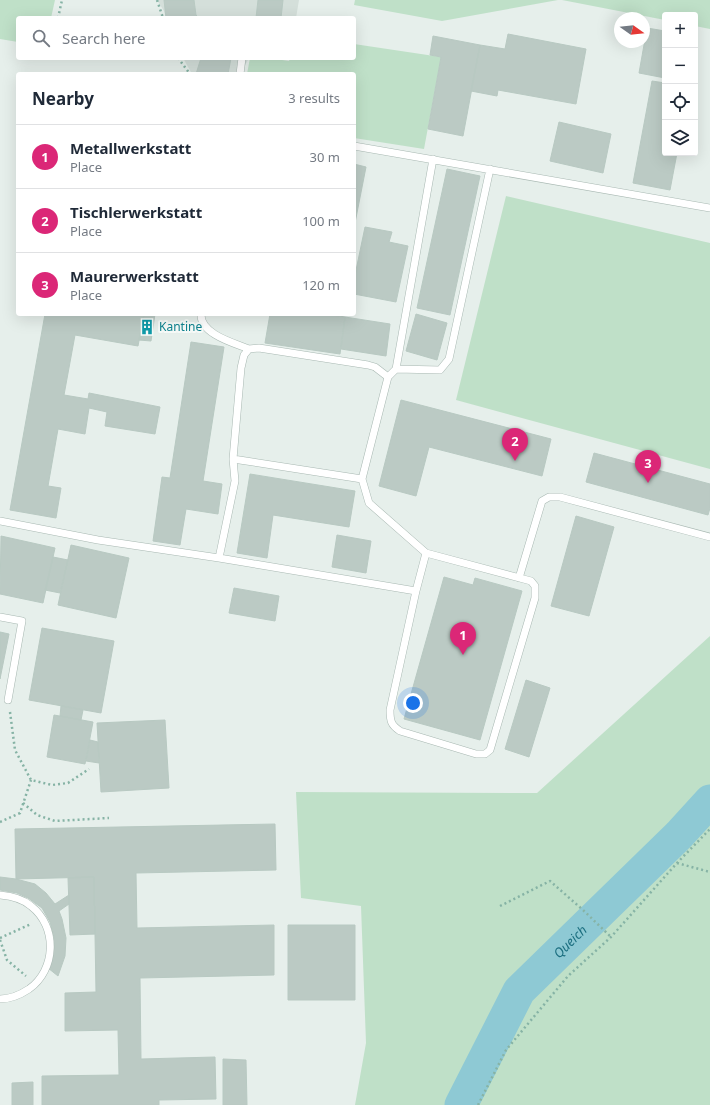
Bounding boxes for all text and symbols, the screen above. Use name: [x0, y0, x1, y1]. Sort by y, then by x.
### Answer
north arrow: [614, 12, 650, 48]
map controls: [662, 12, 698, 156]
button: +: [662, 12, 698, 48]
search box: [16, 16, 356, 60]
icon: search: [30, 27, 52, 49]
text: Search here: [62, 28, 145, 48]
button: −: [662, 48, 698, 84]
button: locate: [662, 84, 698, 120]
text: Nearby: [32, 87, 94, 110]
text: 3 results: [288, 89, 340, 107]
button: layers: [662, 120, 698, 156]
text: Metallwerkstatt: [70, 138, 191, 158]
text: 1: [41, 148, 49, 166]
text: 30 m: [310, 148, 340, 166]
text: Place: [70, 158, 102, 176]
text: Tischlerwerkstatt: [70, 202, 202, 222]
text: 2: [41, 212, 49, 230]
text: 100 m: [302, 212, 340, 230]
text: Place: [70, 222, 102, 240]
text: Maurerwerkstatt: [70, 266, 199, 286]
text: 3: [41, 276, 49, 294]
text: 120 m: [302, 276, 340, 294]
text: Place: [70, 286, 102, 304]
building icon: Kantine: [138, 318, 156, 336]
place label: Kantine: [159, 318, 202, 335]
pin: 2: [502, 428, 528, 461]
pin: 3: [635, 450, 661, 483]
pin: 1: [450, 622, 476, 655]
your location: [403, 693, 423, 713]
water label: Queich: [549, 921, 591, 962]

